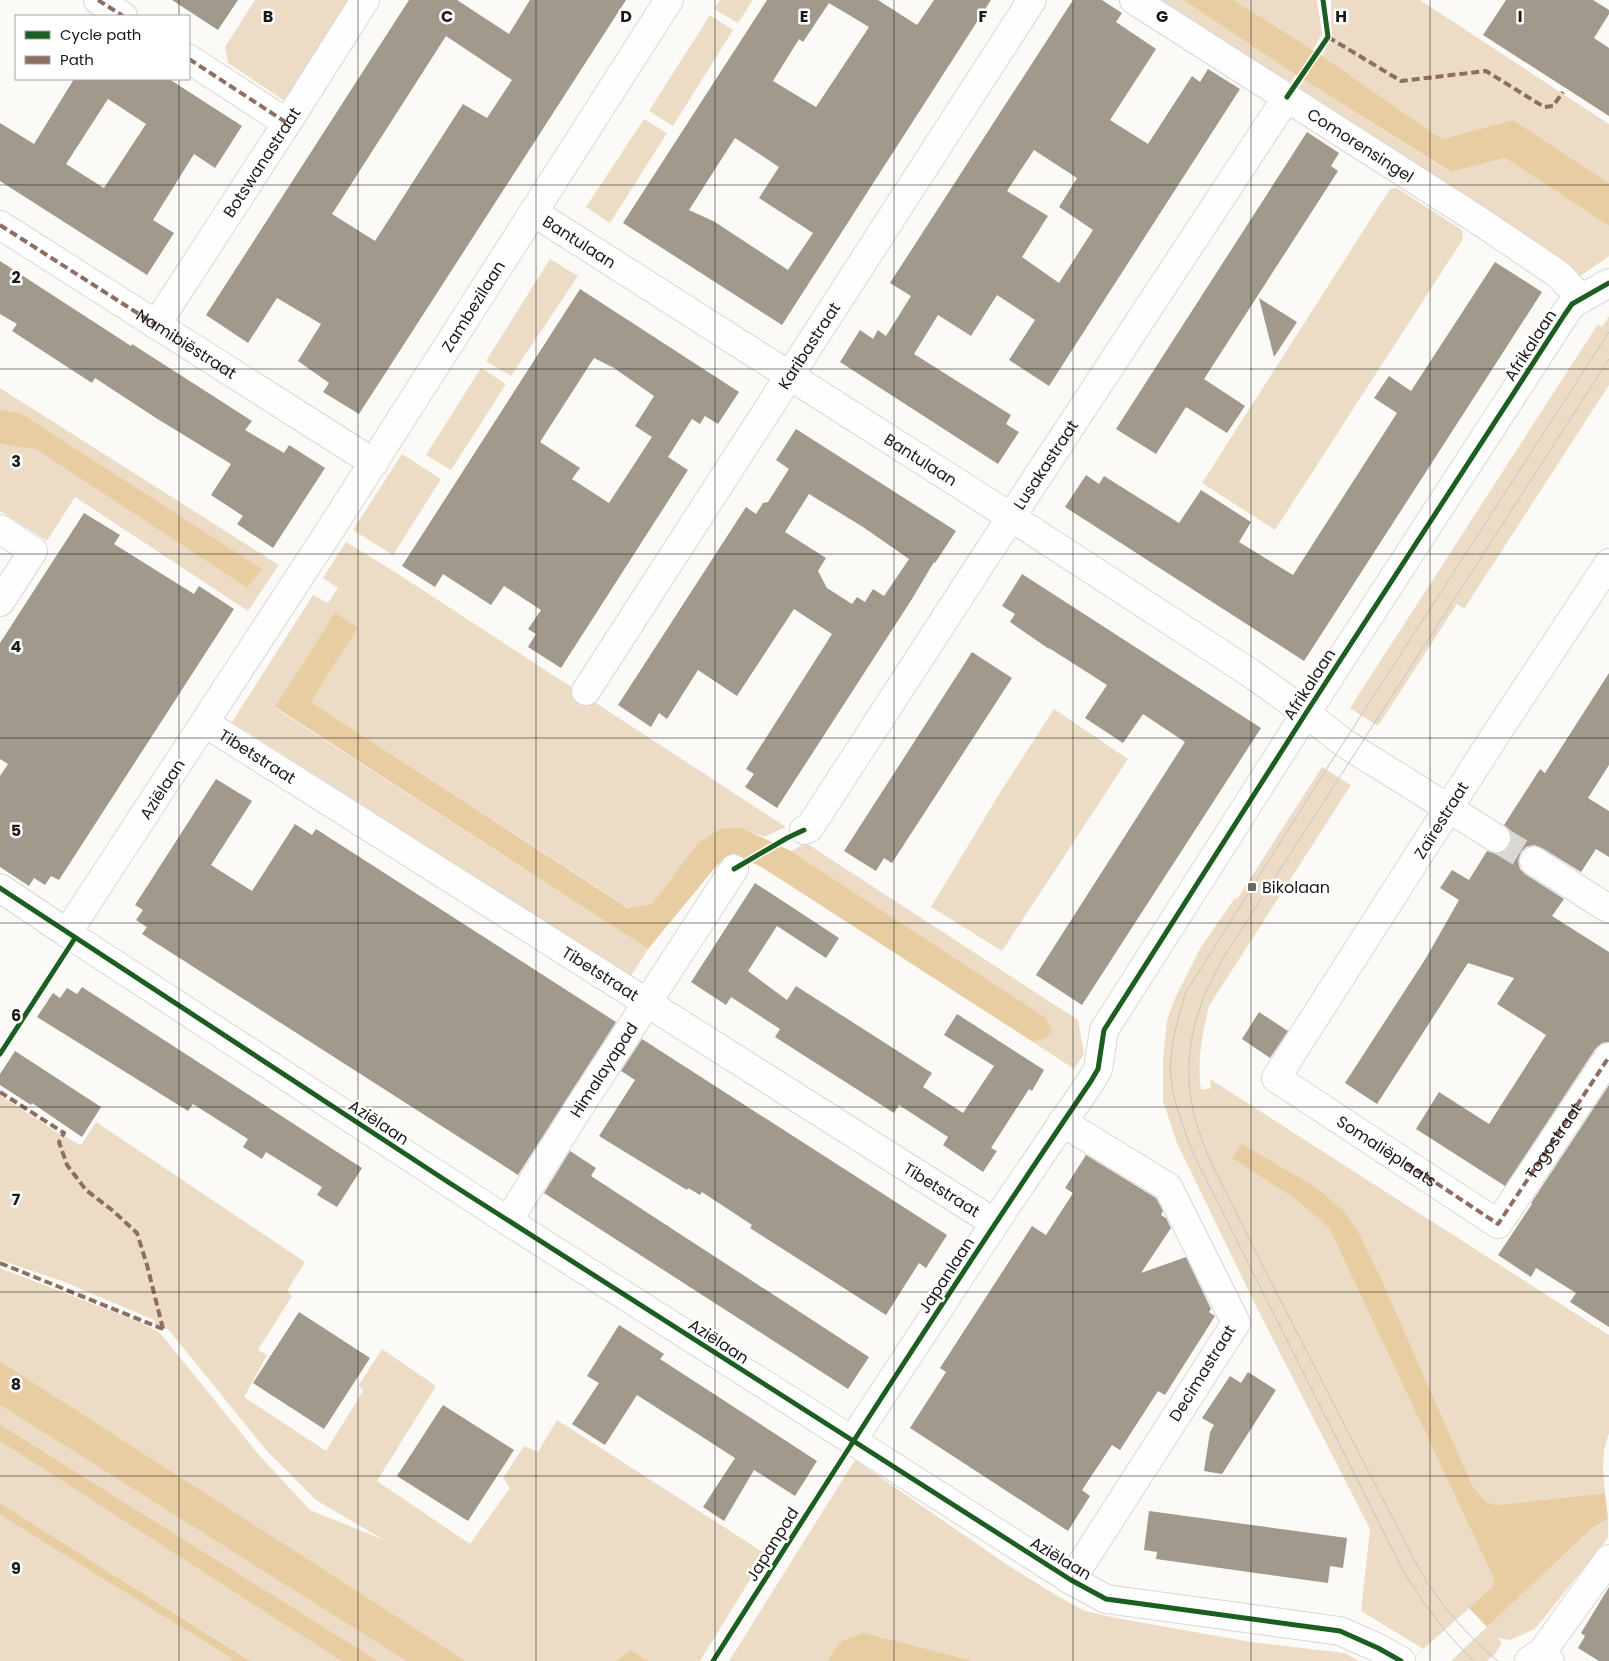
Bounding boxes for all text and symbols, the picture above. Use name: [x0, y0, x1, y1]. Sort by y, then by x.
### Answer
text: B: [263, 5, 273, 28]
text: C: [441, 5, 453, 28]
text: D: [620, 5, 632, 28]
text: E: [800, 5, 808, 28]
text: F: [979, 5, 988, 28]
text: G: [1156, 5, 1168, 28]
text: H: [1335, 5, 1347, 28]
text: I: [1518, 5, 1522, 28]
legend: [15, 15, 190, 80]
text: Cycle path: [60, 24, 141, 45]
text: Path: [60, 49, 94, 70]
street label: Botswanastraat: [218, 103, 306, 222]
street label: Comorensingel: [1302, 103, 1418, 188]
street label: Bantulaan: [538, 210, 620, 274]
street label: Zambezilaan: [436, 256, 511, 356]
text: 2: [11, 266, 21, 289]
street label: Karibastraat: [773, 298, 846, 394]
street label: Namibiëstraat: [132, 304, 241, 385]
street label: Afrikalaan: [1499, 305, 1562, 385]
street label: Lusakastraat: [1008, 415, 1084, 514]
street label: Bantulaan: [879, 428, 962, 492]
text: 3: [11, 450, 21, 473]
text: 4: [11, 635, 22, 658]
street label: Afrikalaan: [1278, 644, 1341, 724]
street label: Tibetstraat: [214, 724, 300, 790]
street label: Aziëlaan: [134, 755, 191, 824]
street label: Zaïrestraat: [1409, 777, 1474, 863]
text: 5: [11, 819, 21, 842]
place label: Bikolaan: [1262, 876, 1330, 899]
marker: Bikolaan: [1246, 881, 1258, 893]
street label: Tibetstraat: [557, 941, 643, 1007]
text: 6: [11, 1004, 21, 1027]
street label: Himalayapad: [565, 1018, 643, 1122]
street label: Aziëlaan: [344, 1094, 413, 1151]
street label: Togostraat: [1520, 1098, 1588, 1184]
street label: Somaliëplaats: [1332, 1110, 1441, 1193]
street label: Tibetstraat: [899, 1157, 985, 1223]
text: 7: [12, 1188, 21, 1211]
street label: Japanlaan: [913, 1233, 980, 1318]
street label: Aziëlaan: [684, 1313, 753, 1370]
street label: Decimastraat: [1164, 1320, 1241, 1426]
text: 8: [11, 1373, 21, 1396]
street label: Japanpad: [741, 1503, 804, 1586]
street label: Aziëlaan: [1026, 1531, 1096, 1586]
text: 9: [11, 1557, 21, 1580]

